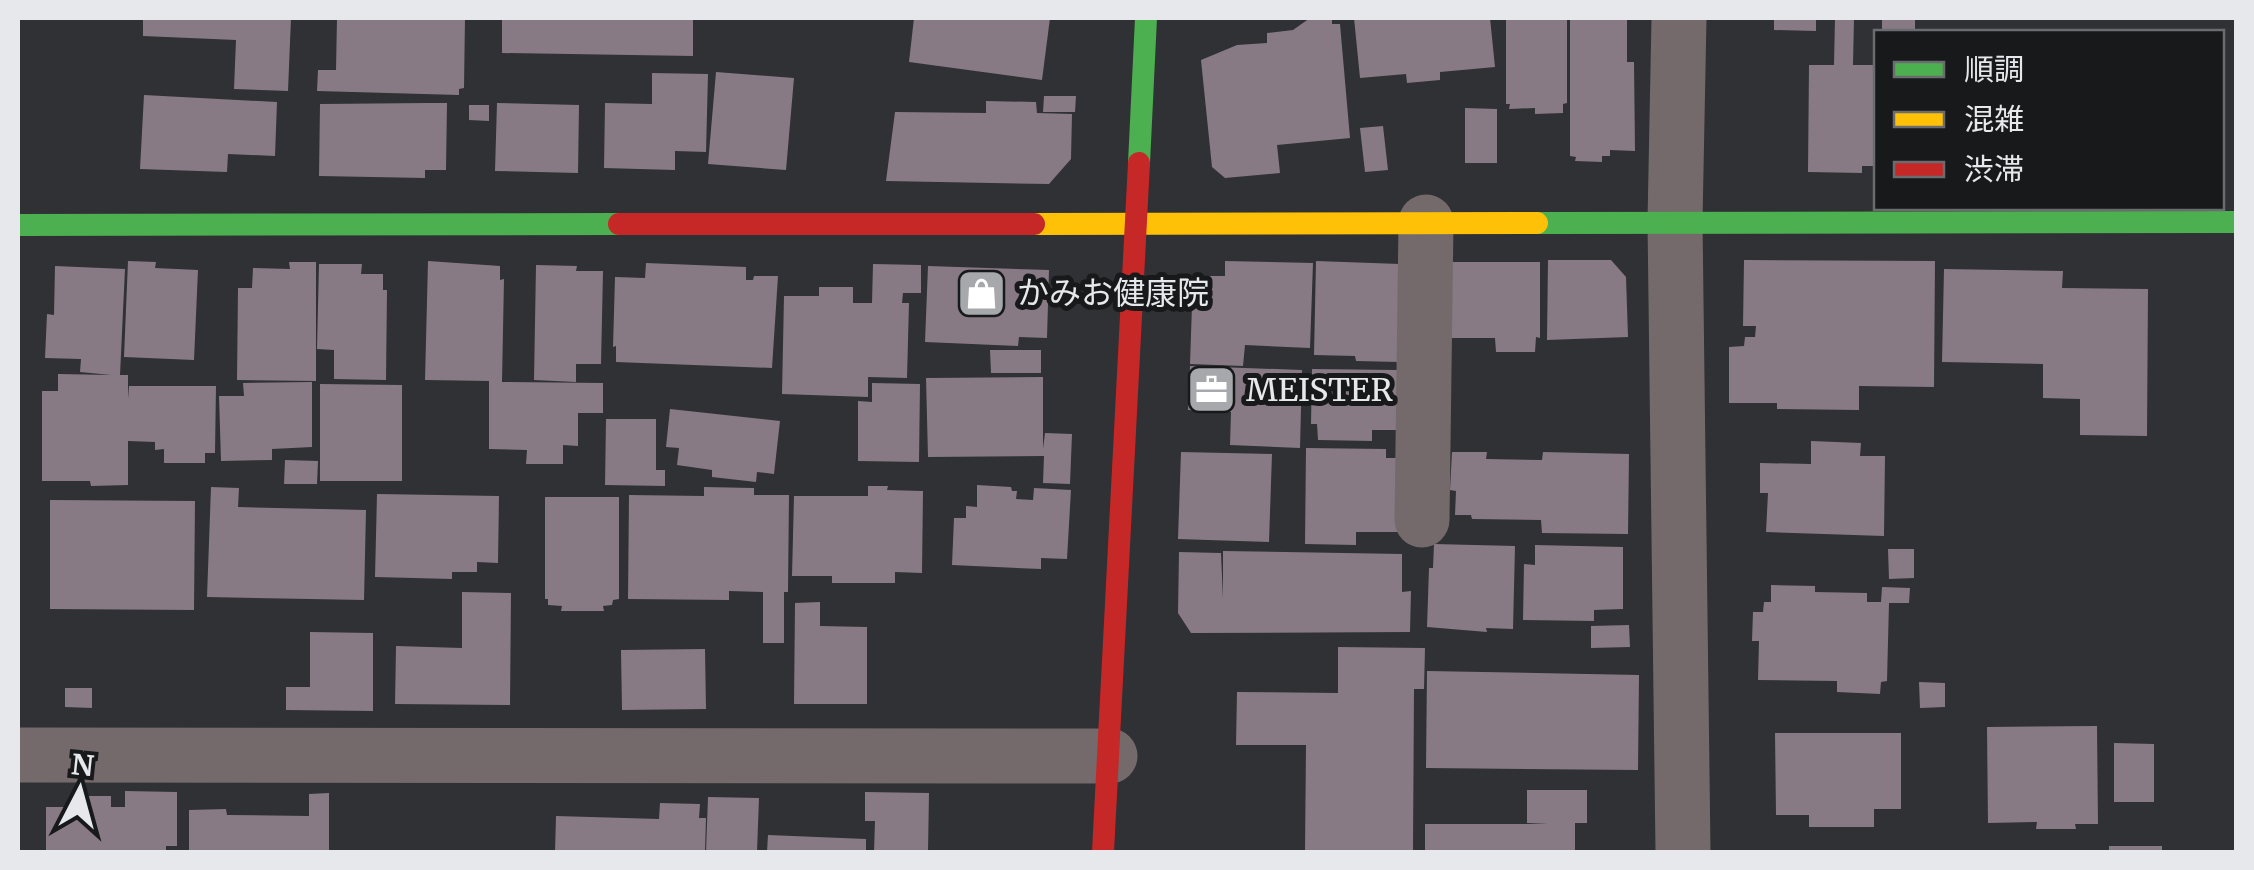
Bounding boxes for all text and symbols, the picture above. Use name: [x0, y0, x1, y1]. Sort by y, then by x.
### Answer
legend: [1874, 30, 2224, 210]
text: 順調: [1964, 50, 2024, 88]
text: 混雑: [1964, 100, 2024, 138]
text: 渋滞: [1964, 150, 2024, 188]
shop icon: かみお健康院: [956, 267, 1008, 319]
place label: かみお健康院: [1017, 273, 1209, 313]
office icon: MEISTER: [1185, 364, 1237, 416]
place label: MEISTER: [1246, 370, 1393, 410]
north arrow: [30, 740, 130, 840]
text: N: [70, 746, 95, 784]

